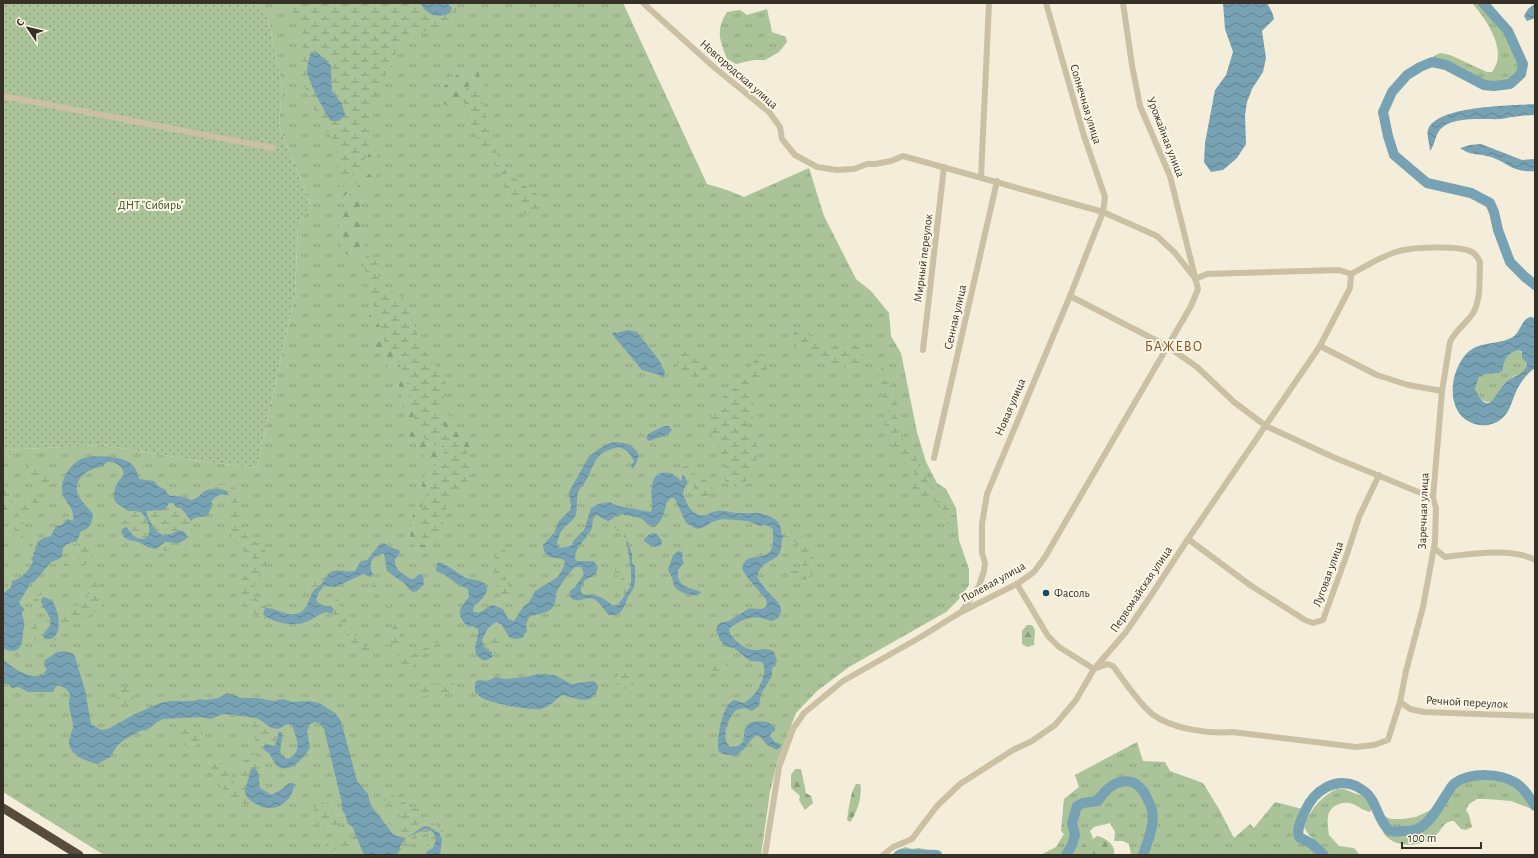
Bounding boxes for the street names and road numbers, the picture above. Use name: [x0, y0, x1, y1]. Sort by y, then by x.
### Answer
street label: Новгородская улица: [697, 37, 780, 112]
street label: Солнечная улица: [1067, 63, 1104, 146]
street label: Урожайная улица: [1144, 95, 1187, 180]
street label: Мирный переулок: [912, 213, 935, 303]
street label: Сенная улица: [942, 283, 969, 351]
street label: Новая улица: [993, 376, 1029, 438]
street label: Заречная улица: [1416, 472, 1431, 550]
street label: Луговая улица: [1311, 539, 1346, 609]
street label: Первомайская улица: [1108, 543, 1175, 635]
street label: Полевая улица: [959, 559, 1028, 605]
street label: Речной переулок: [1426, 694, 1509, 711]

